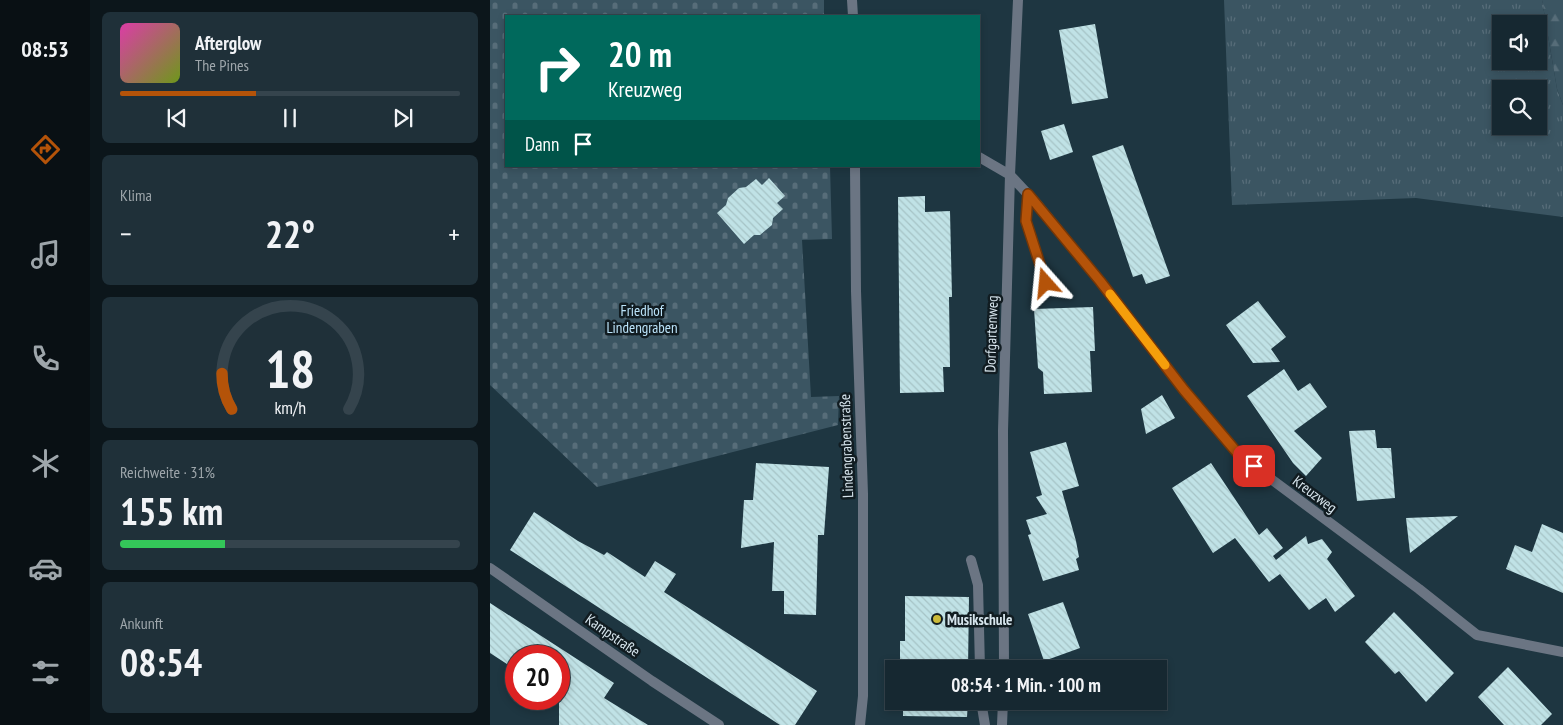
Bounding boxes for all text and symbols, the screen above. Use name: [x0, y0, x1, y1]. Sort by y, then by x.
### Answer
map controls: [1492, 15, 1547, 135]
button: sound: [1492, 15, 1547, 70]
text: Afterglow: [195, 31, 261, 55]
text: 20 m: [608, 31, 672, 77]
text: 08:53: [21, 35, 69, 63]
icon: right: [525, 35, 590, 100]
text: The Pines: [195, 55, 249, 75]
text: Kreuzweg: [608, 75, 682, 103]
button: search: [1492, 80, 1547, 135]
icon: previous: [163, 104, 191, 132]
icon: pause: [276, 104, 304, 132]
icon: next: [389, 104, 417, 132]
icon: arrive: [569, 130, 597, 158]
icon: directions: [28, 132, 63, 167]
text: Dann: [525, 132, 559, 156]
text: Klima: [120, 185, 152, 205]
text: 22°: [265, 209, 315, 258]
text: −: [120, 215, 132, 252]
text: +: [448, 215, 460, 252]
icon: music: [28, 237, 63, 272]
position arrow: [1019, 256, 1071, 308]
street label: Dorfgartenweg: [980, 295, 1002, 373]
park label: Friedhof Lindengraben: [606, 301, 678, 337]
text: 18: [265, 335, 315, 402]
icon: phone: [28, 341, 63, 376]
street label: Lindengrabenstraße: [835, 394, 857, 498]
text: km/h: [274, 396, 306, 419]
pin: [1233, 445, 1275, 487]
icon: climate: [28, 446, 63, 481]
icon: arrive: [1240, 452, 1268, 480]
text: Reichweite · 31%: [120, 462, 215, 482]
street label: Kreuzweg: [1289, 471, 1341, 517]
text: 155 km: [120, 486, 223, 535]
icon: car: [28, 551, 63, 586]
street label: Kampstraße: [582, 609, 644, 661]
place label: Musikschule: [947, 610, 1012, 629]
text: Ankunft: [120, 613, 163, 633]
marker: Musikschule: [931, 613, 943, 625]
text: 08:54: [120, 637, 202, 686]
speed limit sign: 20: [505, 645, 570, 710]
icon: filters: [28, 655, 63, 690]
text: 08:54 · 1 Min. · 100 m: [951, 673, 1101, 697]

